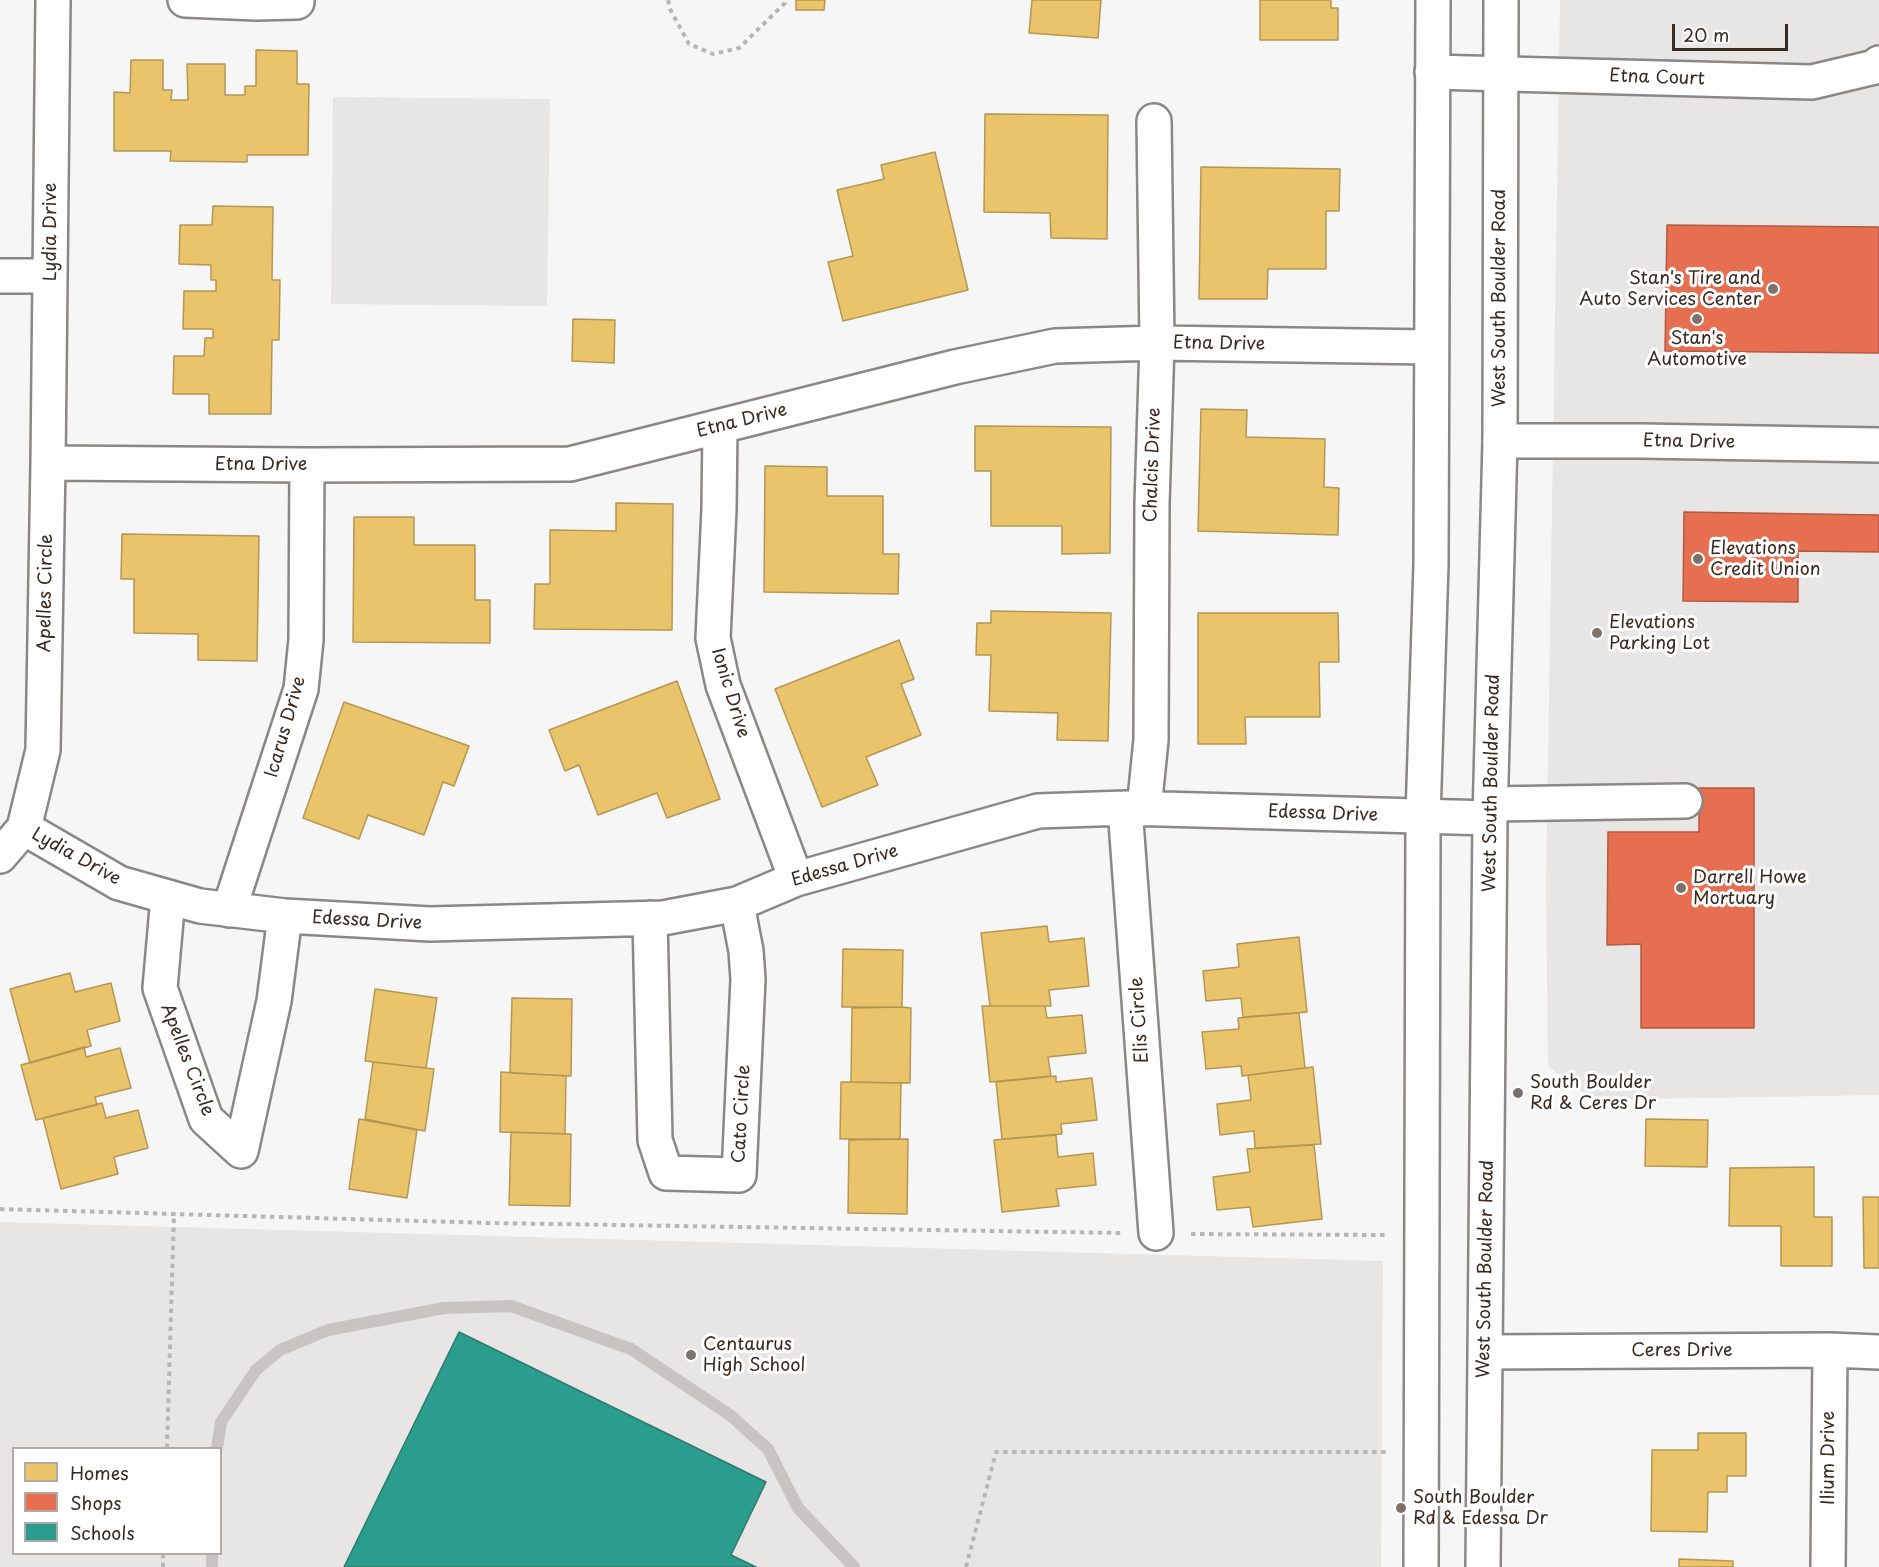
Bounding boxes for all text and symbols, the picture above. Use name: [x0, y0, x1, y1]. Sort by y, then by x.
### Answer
scale bar: [1675, 12, 1790, 50]
text: 20 m: [1683, 21, 1729, 48]
street label: Etna Court: [1609, 66, 1705, 90]
street label: Lydia Drive: [40, 183, 62, 281]
street label: West South Boulder Road: [1489, 189, 1511, 407]
place label: Stan's Tire and Auto Services Center: [1579, 268, 1761, 310]
marker: Stan's Tire and Auto Services Center: [1766, 282, 1780, 296]
marker: Stan's Automotive: [1690, 312, 1704, 326]
place label: Stan's Automotive: [1647, 328, 1747, 370]
street label: Etna Drive: [1173, 332, 1265, 356]
street label: Etna Drive: [695, 399, 789, 443]
street label: Chalcis Drive: [1140, 407, 1166, 523]
street label: Etna Drive: [1643, 430, 1735, 454]
street label: Etna Drive: [215, 454, 307, 476]
street label: Apelles Circle: [34, 534, 58, 652]
place label: Elevations Credit Union: [1710, 538, 1820, 580]
marker: Elevations Credit Union: [1691, 552, 1705, 566]
place label: Elevations Parking Lot: [1609, 612, 1710, 654]
marker: Elevations Parking Lot: [1590, 626, 1604, 640]
street label: Ionic Drive: [706, 646, 754, 740]
street label: Icarus Drive: [261, 674, 311, 780]
street label: West South Boulder Road: [1479, 674, 1505, 892]
street label: Edessa Drive: [1268, 801, 1378, 827]
street label: Lydia Drive: [28, 824, 124, 890]
street label: Edessa Drive: [789, 840, 901, 892]
place label: Darrell Howe Mortuary: [1693, 867, 1806, 910]
marker: Darrell Howe Mortuary: [1674, 881, 1688, 895]
street label: Edessa Drive: [312, 907, 422, 935]
street label: Elis Circle: [1126, 976, 1154, 1064]
street label: Apelles Circle: [156, 1001, 218, 1119]
street label: Cato Circle: [729, 1064, 755, 1164]
place label: South Boulder Rd & Ceres Dr: [1530, 1072, 1656, 1114]
marker: South Boulder Rd & Ceres Dr: [1511, 1086, 1525, 1100]
street label: West South Boulder Road: [1473, 1160, 1499, 1378]
place label: Centaurus High School: [703, 1334, 806, 1376]
street label: Ceres Drive: [1631, 1340, 1733, 1362]
marker: Centaurus High School: [684, 1348, 698, 1362]
street label: Ilium Drive: [1818, 1411, 1840, 1505]
legend: [12, 1447, 222, 1555]
text: Homes: [70, 1459, 128, 1486]
place label: South Boulder Rd & Edessa Dr: [1413, 1487, 1548, 1530]
text: Shops: [70, 1489, 121, 1516]
marker: South Boulder Rd & Edessa Dr: [1394, 1501, 1408, 1515]
text: Schools: [70, 1519, 135, 1546]

